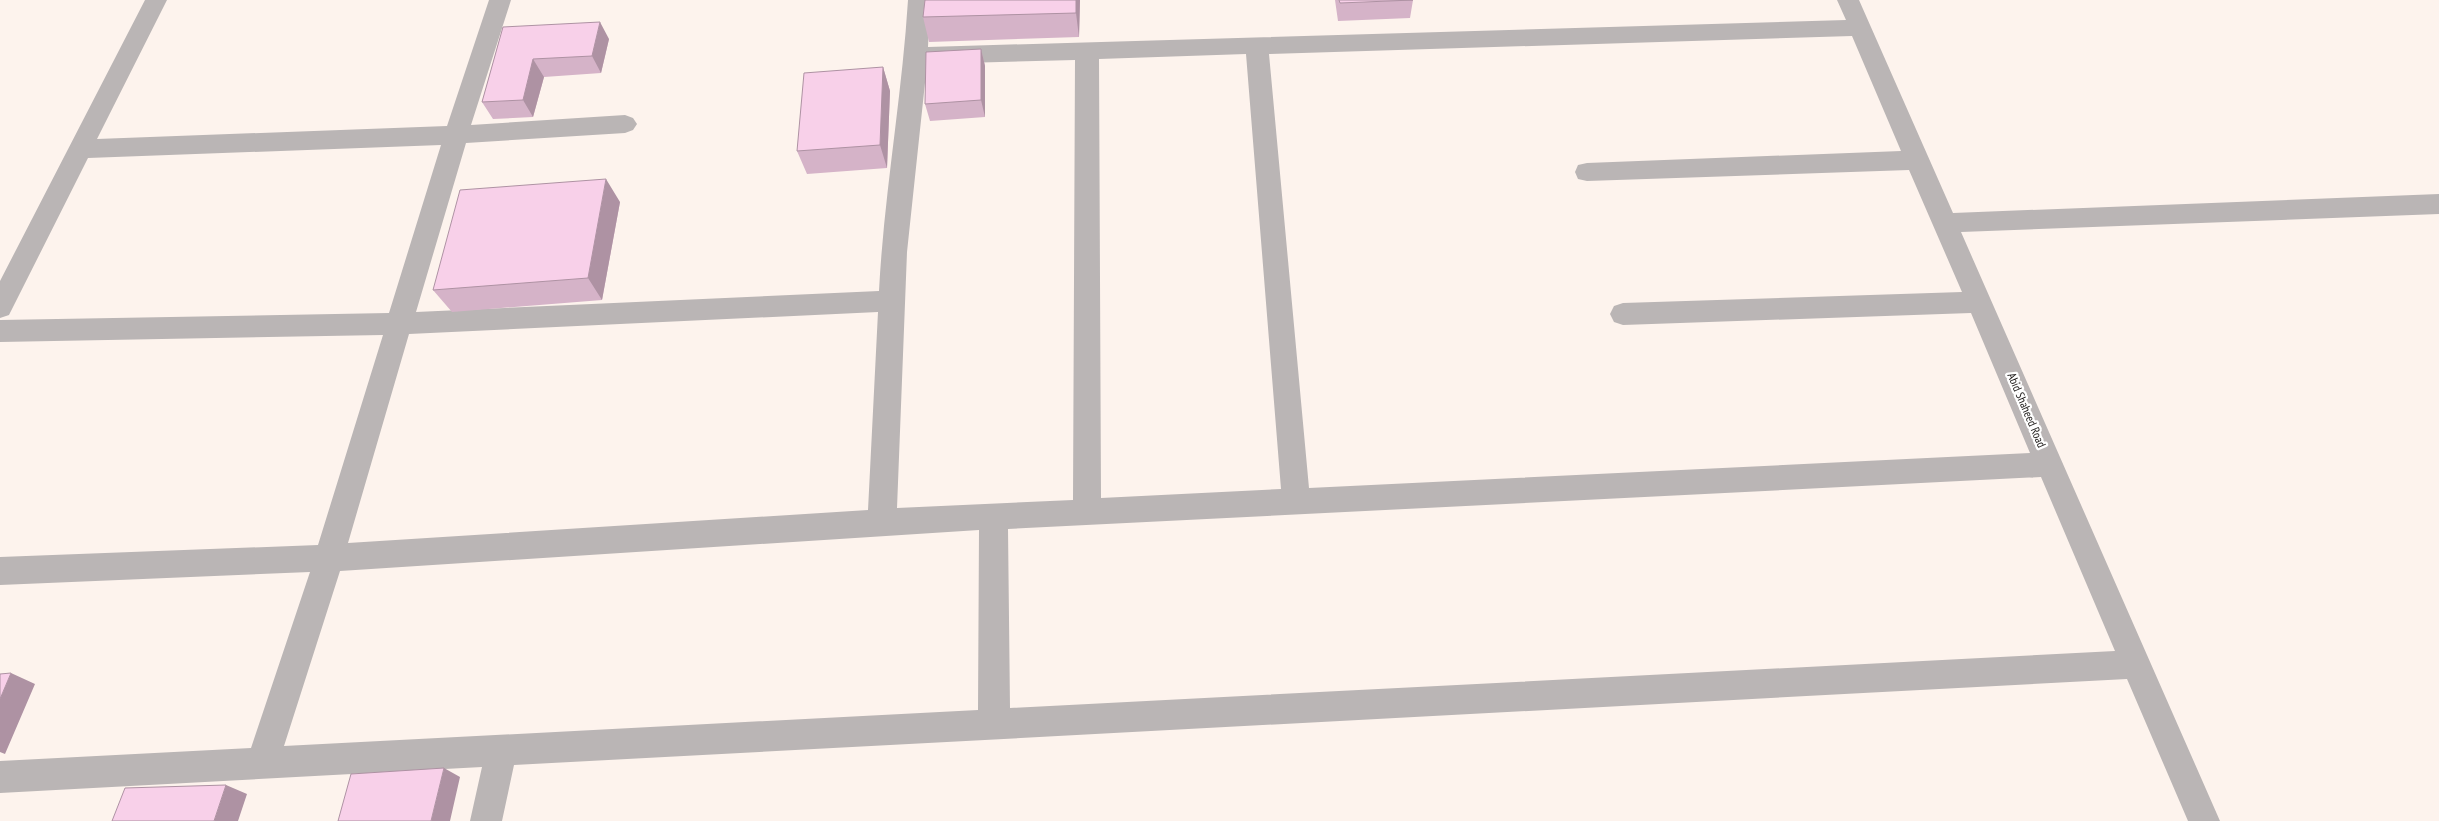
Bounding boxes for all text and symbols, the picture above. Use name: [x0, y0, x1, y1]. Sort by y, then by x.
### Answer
street label: Abid Shaheed Road: [2005, 370, 2049, 450]

